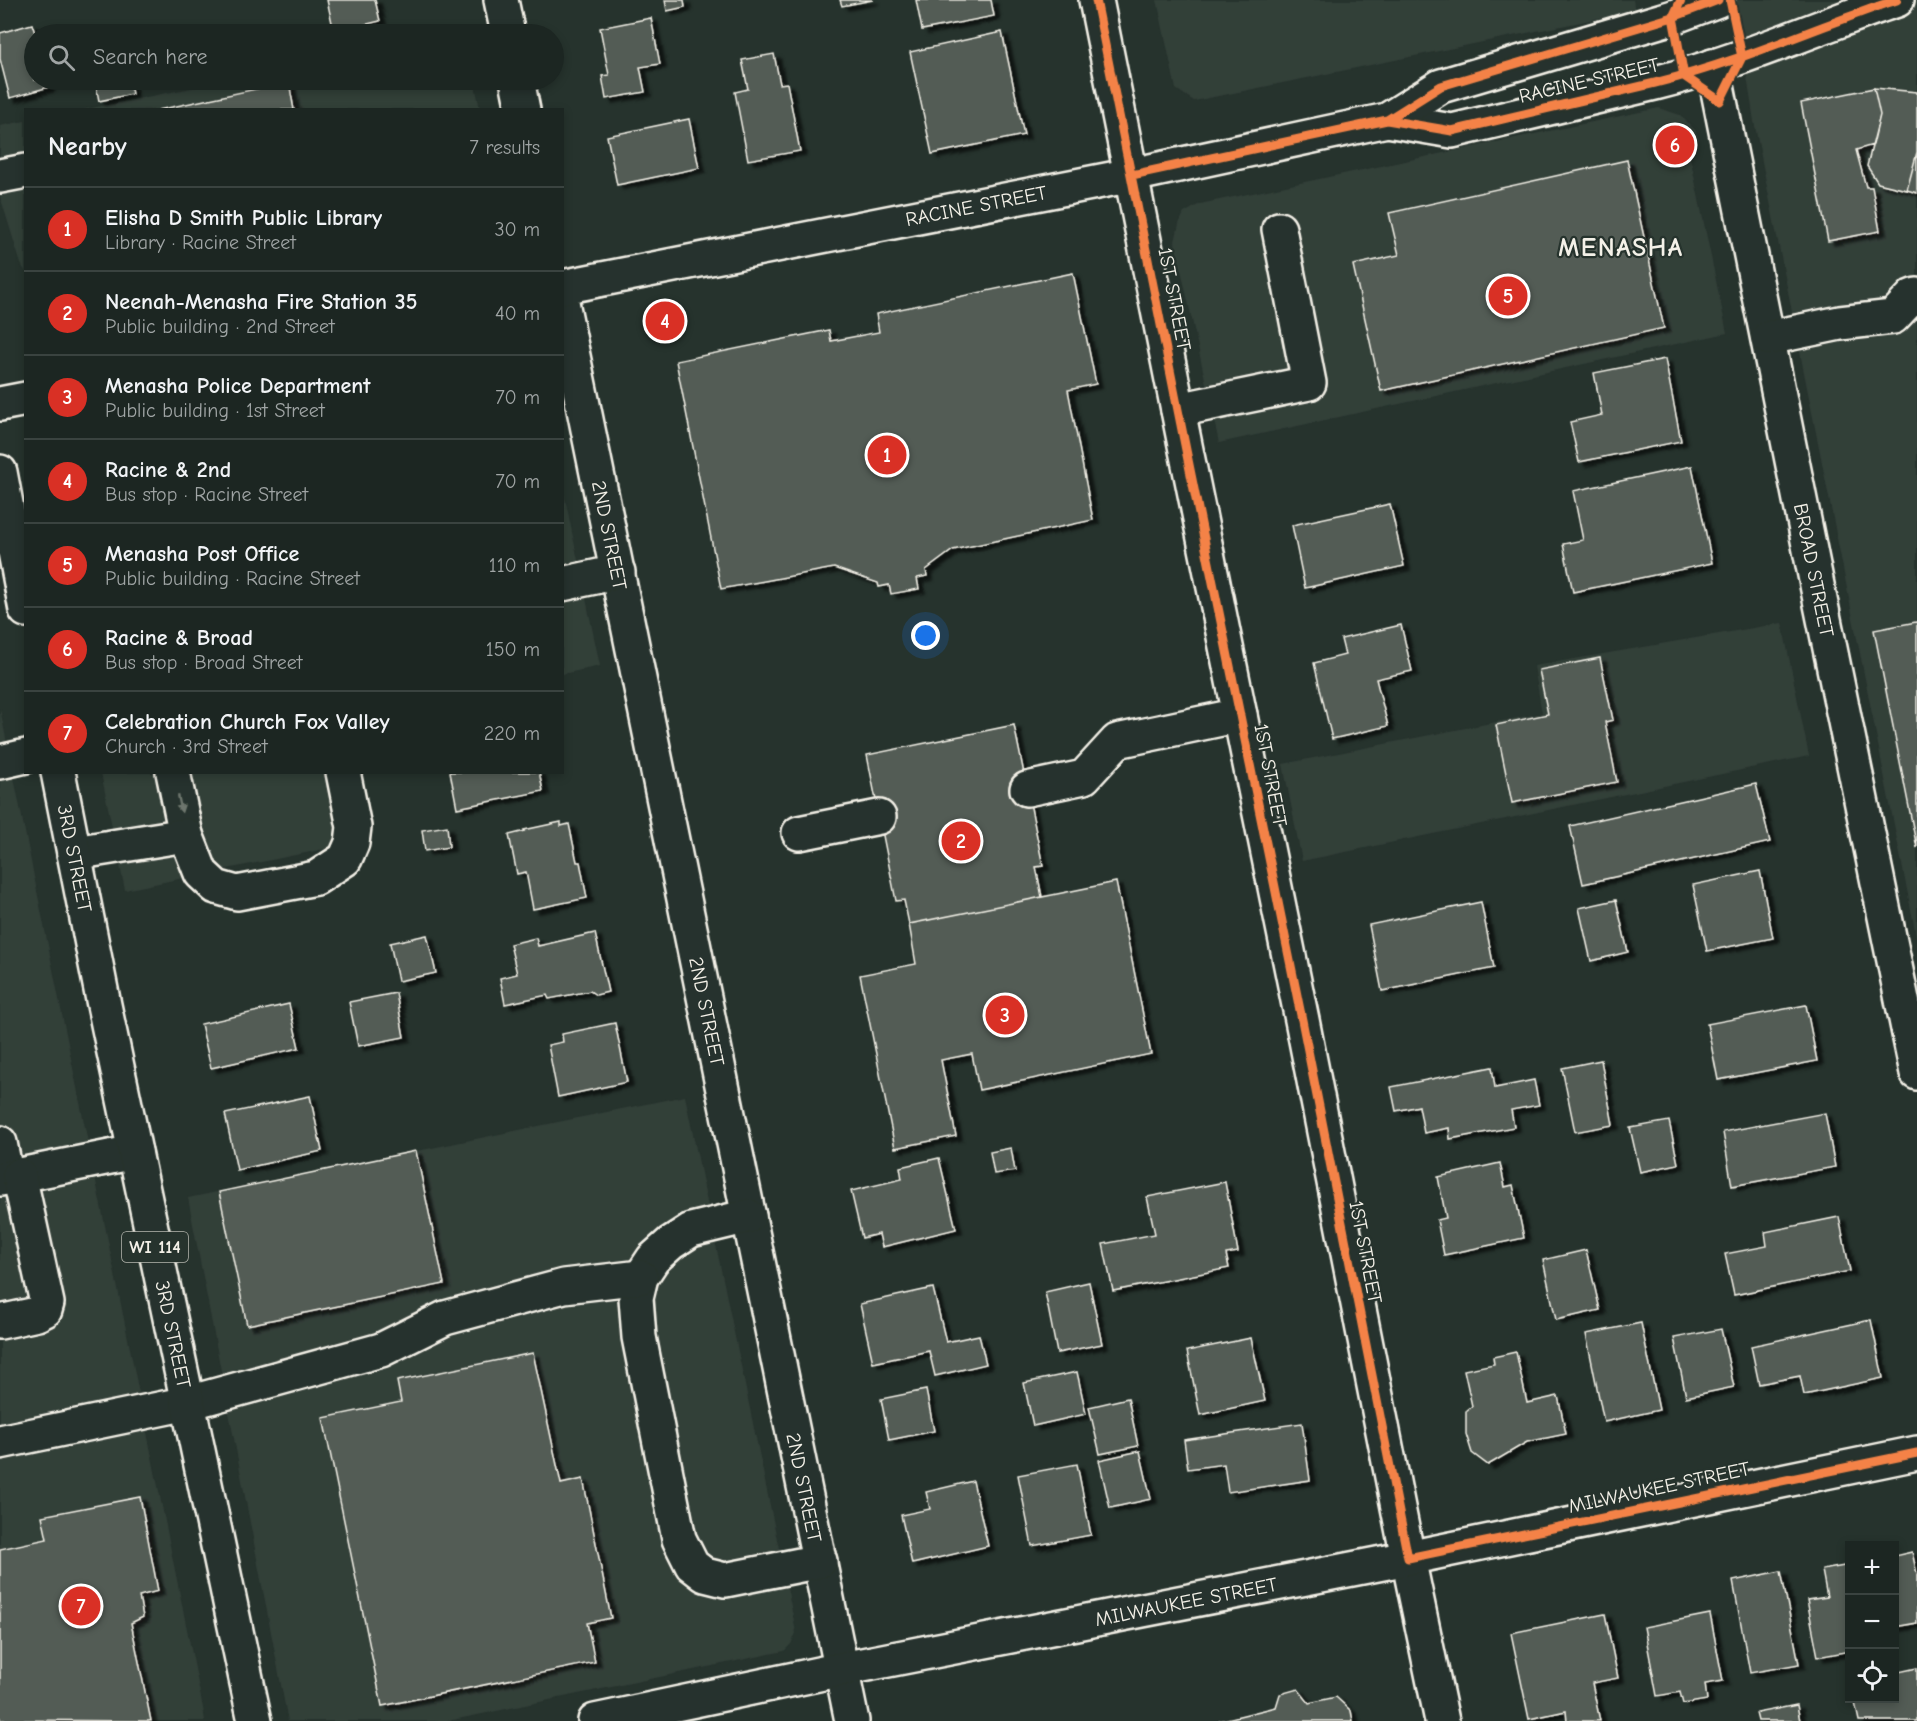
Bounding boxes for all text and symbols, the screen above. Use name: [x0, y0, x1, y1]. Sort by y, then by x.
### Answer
search box: [24, 24, 564, 90]
icon: search: [45, 41, 78, 74]
text: Search here: [93, 44, 208, 70]
street label: RACINE STREET: [1517, 53, 1662, 108]
pin: 6: [1656, 122, 1694, 168]
text: Nearby: [48, 132, 127, 162]
text: 7 results: [469, 136, 540, 159]
street label: RACINE STREET: [904, 181, 1049, 231]
text: Elisha D Smith Public Library: [105, 205, 382, 231]
text: 1: [64, 218, 71, 241]
text: 30 m: [494, 218, 540, 241]
text: Library · Racine Street: [105, 231, 296, 254]
district label: MENASHA: [1558, 233, 1684, 263]
street label: 1ST STREET: [1153, 246, 1196, 353]
pin: 5: [1488, 274, 1528, 318]
text: Neenah-Menasha Fire Station 35: [105, 289, 417, 315]
pin: 4: [646, 298, 684, 344]
text: 2: [63, 302, 72, 325]
text: 40 m: [495, 302, 540, 325]
text: Public building · 2nd Street: [105, 315, 335, 338]
text: Menasha Police Department: [105, 373, 370, 399]
text: 3: [63, 386, 72, 409]
text: 70 m: [495, 386, 540, 409]
text: Public building · 1st Street: [105, 399, 325, 422]
pin: 1: [868, 432, 906, 478]
text: Racine & 2nd: [105, 457, 231, 483]
text: 4: [63, 470, 72, 493]
text: 70 m: [495, 470, 540, 493]
street label: 2ND STREET: [587, 479, 632, 592]
text: Bus stop · Racine Street: [105, 483, 308, 506]
street label: BROAD STREET: [1789, 501, 1838, 640]
text: Menasha Post Office: [105, 541, 299, 567]
text: 5: [62, 554, 73, 577]
text: 110 m: [489, 554, 540, 577]
text: Public building · Racine Street: [105, 567, 360, 590]
your location: [911, 621, 940, 650]
text: Racine & Broad: [105, 625, 253, 651]
text: 6: [62, 638, 73, 661]
text: 150 m: [486, 638, 540, 661]
text: Bus stop · Broad Street: [105, 651, 302, 674]
text: Celebration Church Fox Valley: [105, 709, 390, 735]
text: 7: [63, 722, 72, 745]
text: 220 m: [484, 722, 540, 745]
street label: 1ST STREET: [1249, 722, 1292, 829]
text: Church · 3rd Street: [105, 735, 268, 758]
one-way arrow: [176, 794, 185, 813]
street label: 3RD STREET: [53, 803, 97, 915]
pin: 2: [942, 818, 980, 864]
street label: 2ND STREET: [684, 955, 729, 1069]
pin: 3: [986, 992, 1024, 1038]
street label: 1ST STREET: [1344, 1199, 1387, 1306]
road number: WI 114: [122, 1232, 188, 1262]
street label: 3RD STREET: [150, 1279, 196, 1391]
street label: 2ND STREET: [781, 1431, 826, 1545]
street label: MILWAUKEE STREET: [1566, 1457, 1753, 1518]
map controls: [1845, 1541, 1899, 1703]
button: +: [1845, 1541, 1899, 1595]
street label: MILWAUKEE STREET: [1093, 1573, 1280, 1631]
pin: 7: [62, 1584, 100, 1628]
button: −: [1845, 1595, 1899, 1649]
button: locate: [1845, 1649, 1899, 1703]

